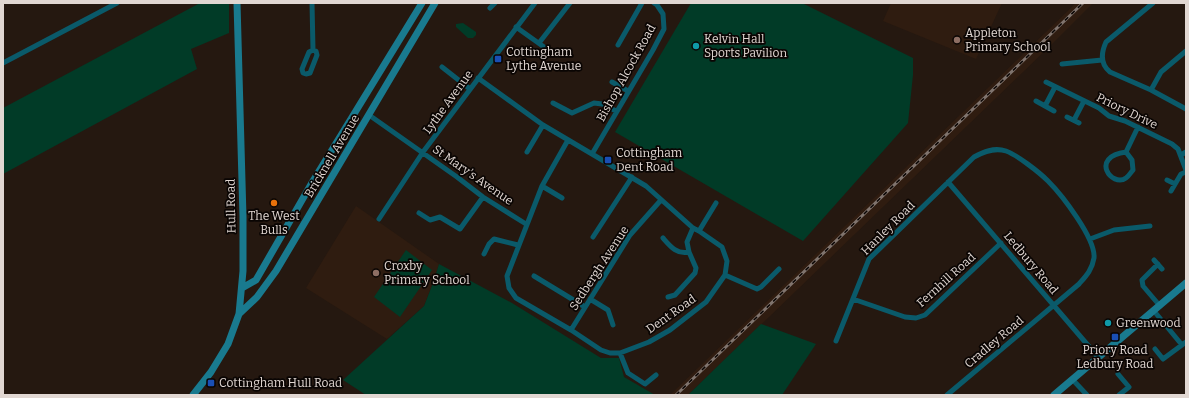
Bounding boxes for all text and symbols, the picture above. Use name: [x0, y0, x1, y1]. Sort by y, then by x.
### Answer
street label: Bishop Alcock Road: [594, 22, 658, 124]
place label: Appleton Primary School: [965, 26, 1051, 54]
place label: Kelvin Hall Sports Pavilion: [704, 32, 787, 60]
marker: Appleton Primary School: [952, 35, 962, 45]
marker: Kelvin Hall Sports Pavilion: [691, 41, 701, 51]
place label: Cottingham Lythe Avenue: [506, 45, 581, 73]
marker: Cottingham Lythe Avenue: [493, 54, 503, 64]
street label: Lythe Avenue: [420, 67, 476, 137]
street label: Priory Drive: [1094, 90, 1160, 132]
street label: Bricknell Avenue: [302, 112, 362, 200]
street label: St Mary's Avenue: [430, 142, 516, 208]
place label: Cottingham Dent Road: [616, 146, 683, 174]
marker: Cottingham Dent Road: [603, 155, 613, 165]
street label: Hull Road: [224, 179, 238, 233]
marker: The West Bulls: [269, 198, 279, 208]
street label: Hanley Road: [858, 198, 918, 258]
place label: The West Bulls: [248, 209, 300, 237]
street label: Sedbergh Avenue: [566, 223, 632, 313]
street label: Ledbury Road: [1001, 229, 1061, 297]
street label: Fernhill Road: [914, 250, 978, 310]
place label: Croxby Primary School: [384, 259, 470, 287]
marker: Croxby Primary School: [371, 268, 381, 278]
street label: Dent Road: [643, 292, 699, 336]
street label: Cradley Road: [962, 313, 1026, 371]
place label: Greenwood: [1116, 316, 1181, 330]
marker: Greenwood: [1103, 318, 1113, 328]
marker: Priory Road Ledbury Road: [1110, 332, 1120, 342]
place label: Priory Road Ledbury Road: [1077, 343, 1153, 371]
place label: Cottingham Hull Road: [219, 376, 342, 390]
marker: Cottingham Hull Road: [206, 378, 216, 388]

